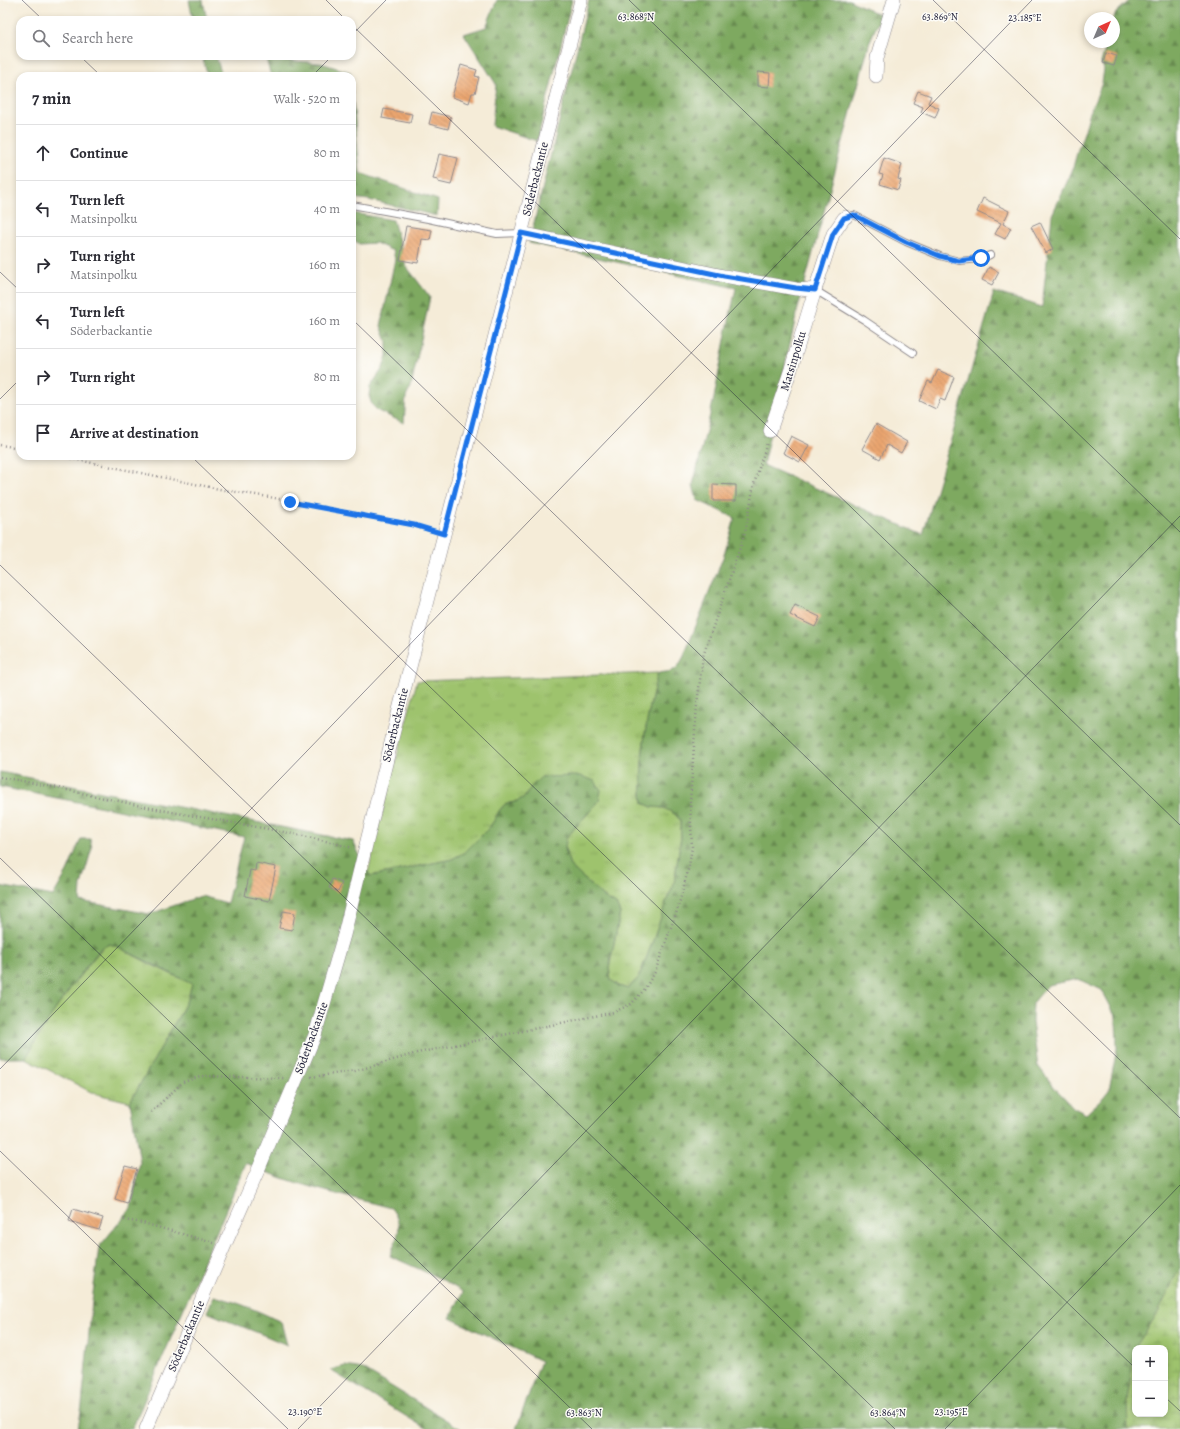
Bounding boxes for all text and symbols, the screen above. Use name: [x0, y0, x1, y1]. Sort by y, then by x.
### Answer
text: 63.868°N: [618, 10, 654, 23]
text: 63.869°N: [922, 10, 958, 23]
text: 23.185°E: [1008, 11, 1042, 24]
north arrow: [1084, 12, 1120, 48]
search box: [16, 16, 356, 60]
icon: search: [30, 27, 52, 49]
text: Search here: [62, 28, 133, 48]
text: 7 min: [32, 87, 71, 110]
text: Walk · 520 m: [273, 90, 340, 107]
street label: Söderbackantie: [518, 140, 552, 218]
icon: ahead: [32, 142, 54, 164]
text: Continue: [70, 143, 128, 163]
text: 80 m: [313, 144, 340, 161]
text: Turn left: [70, 190, 125, 210]
icon: left: [32, 198, 54, 220]
text: 40 m: [314, 200, 340, 217]
text: Matsinpolku: [70, 210, 137, 227]
text: Turn right: [70, 246, 135, 266]
route start: [972, 249, 990, 267]
icon: right: [32, 254, 54, 276]
text: 160 m: [309, 256, 340, 273]
text: Matsinpolku: [70, 266, 137, 283]
text: Turn left: [70, 302, 125, 322]
icon: left: [32, 310, 54, 332]
text: 160 m: [309, 312, 340, 329]
text: Söderbackantie: [70, 322, 152, 339]
street label: Matsinpolku: [776, 328, 810, 393]
icon: right: [32, 366, 54, 388]
text: Turn right: [70, 367, 135, 387]
text: 80 m: [313, 368, 340, 385]
icon: arrive: [32, 422, 54, 444]
text: Arrive at destination: [70, 423, 199, 443]
route end: [281, 493, 299, 511]
street label: Söderbackantie: [378, 686, 412, 764]
street label: Söderbackantie: [291, 1000, 331, 1076]
street label: Söderbackantie: [164, 1298, 208, 1374]
map controls: [1132, 1345, 1168, 1417]
button: +: [1132, 1345, 1168, 1381]
button: −: [1132, 1381, 1168, 1417]
text: 23.190°E: [288, 1405, 322, 1418]
text: 23.195°E: [934, 1405, 968, 1418]
text: 63.863°N: [566, 1406, 602, 1419]
text: 63.864°N: [870, 1406, 906, 1419]

